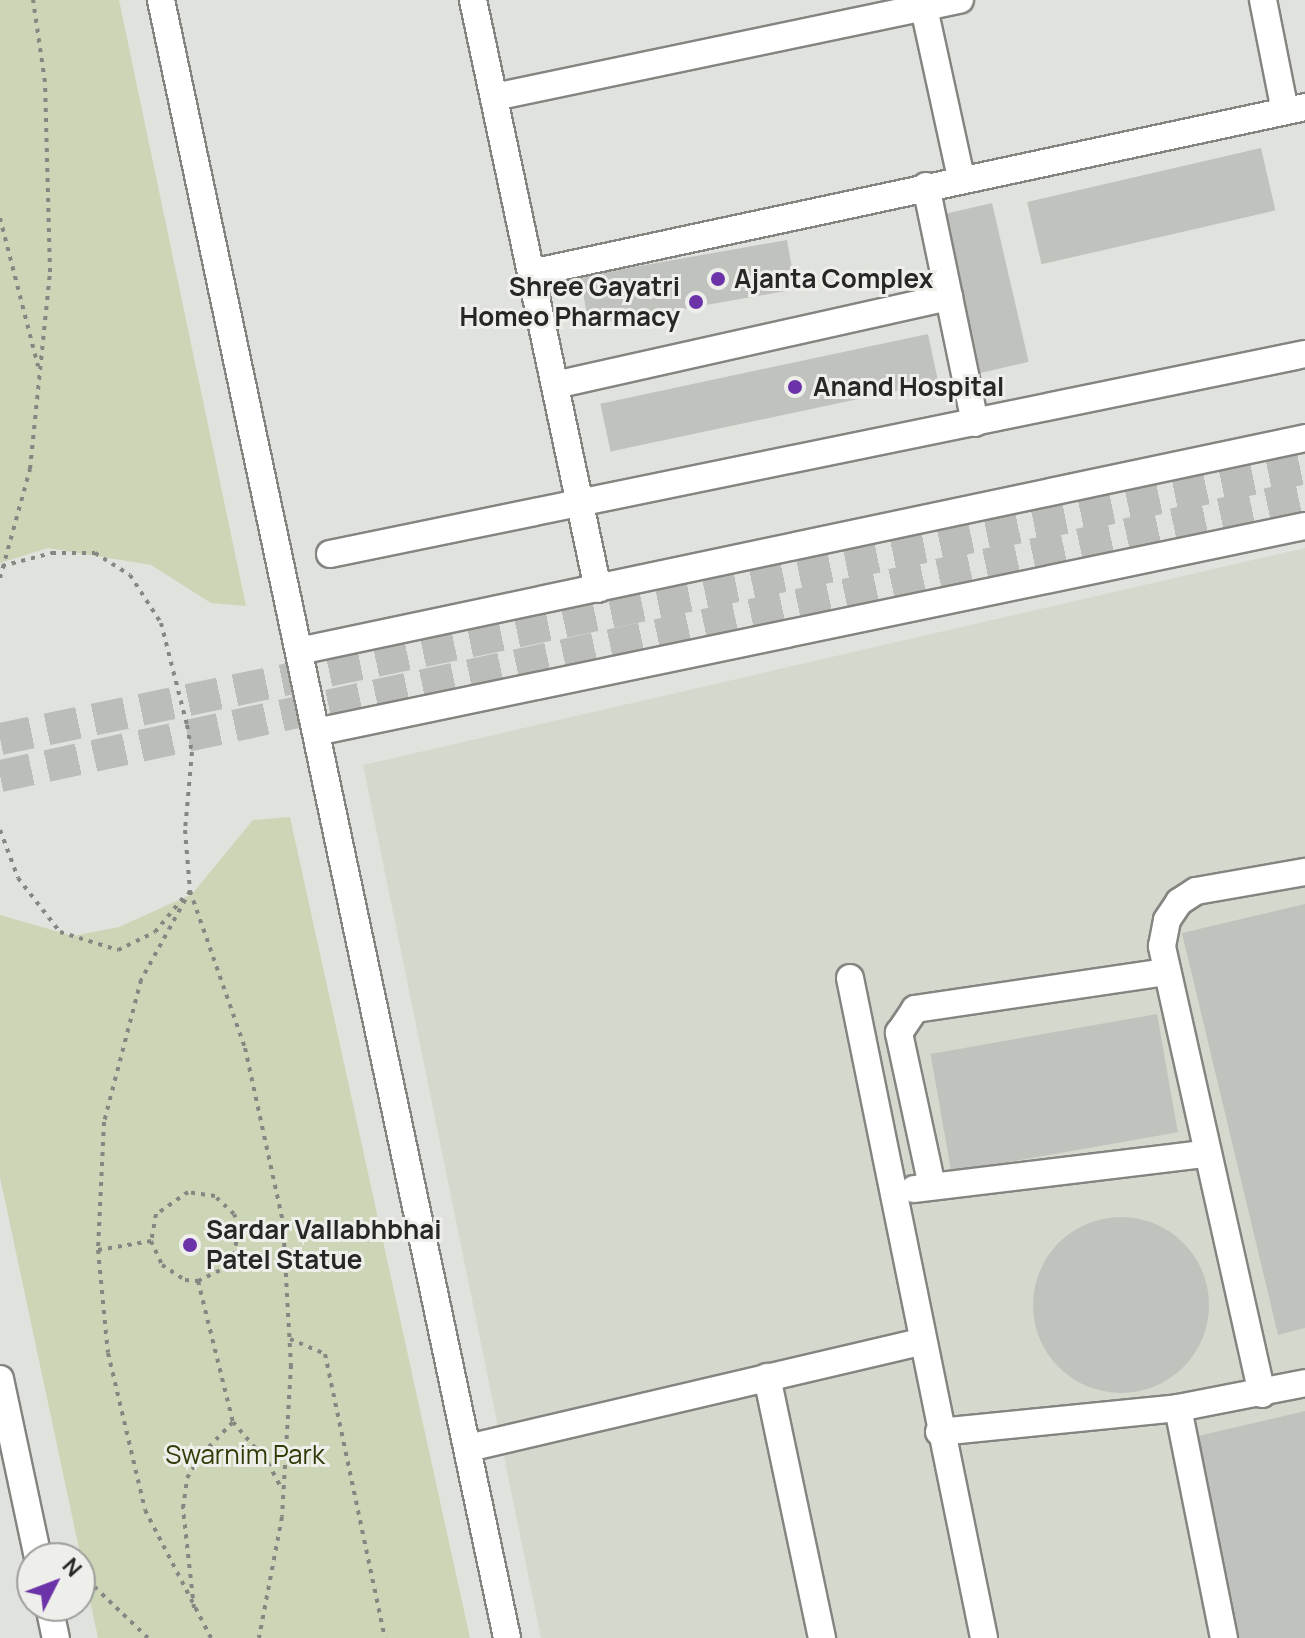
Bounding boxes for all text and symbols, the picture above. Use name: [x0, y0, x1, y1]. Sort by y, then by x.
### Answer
place label: Ajanta Complex: [734, 263, 933, 295]
marker: Ajanta Complex: [709, 270, 727, 288]
place label: Shree Gayatri Homeo Pharmacy: [460, 271, 680, 332]
marker: Shree Gayatri Homeo Pharmacy: [687, 293, 705, 311]
place label: Anand Hospital: [813, 371, 1004, 403]
marker: Anand Hospital: [784, 376, 806, 398]
place label: Sardar Vallabhbhai Patel Statue: [206, 1214, 442, 1276]
marker: Sardar Vallabhbhai Patel Statue: [181, 1236, 199, 1254]
park label: Swarnim Park: [165, 1439, 325, 1471]
north arrow: [16, 1542, 96, 1622]
text: N: [56, 1551, 89, 1583]

